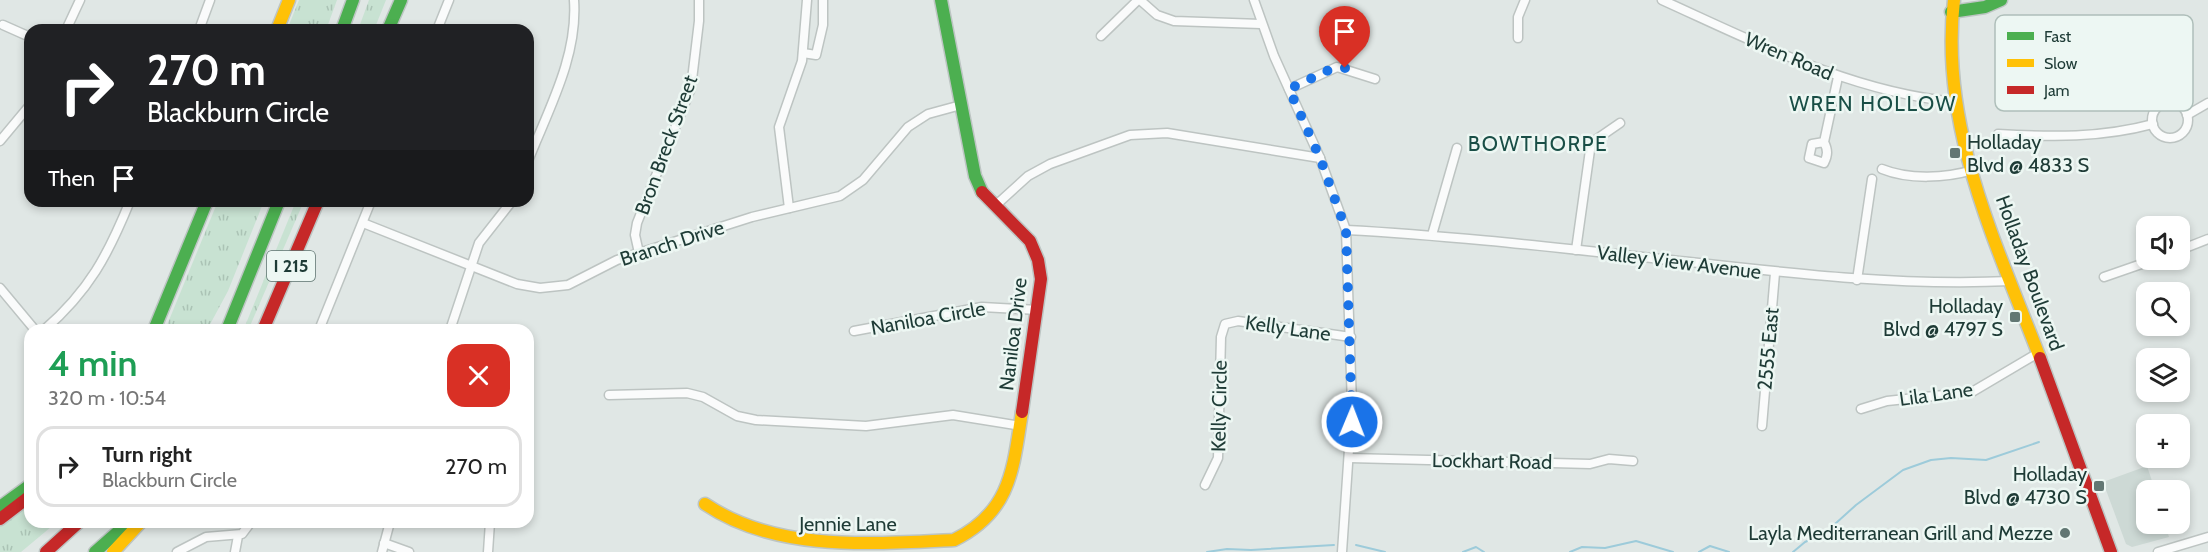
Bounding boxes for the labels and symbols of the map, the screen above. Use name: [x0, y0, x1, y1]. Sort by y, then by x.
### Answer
pin: [1319, 6, 1370, 68]
legend: [1995, 15, 2193, 111]
street label: Wren Road: [1741, 27, 1837, 85]
text: Fast: [2044, 27, 2072, 46]
text: Slow: [2044, 54, 2078, 73]
street label: Bron Breck Street: [630, 72, 702, 218]
text: Jam: [2043, 81, 2070, 100]
district label: WREN HOLLOW: [1789, 91, 1957, 116]
place label: Holladay Blvd @ 4833 S: [1967, 130, 2090, 177]
district label: BOWTHORPE: [1468, 131, 1608, 156]
marker: Holladay Blvd @ 4833 S: [1948, 146, 1962, 160]
street label: Holladay Boulevard: [1991, 192, 2069, 354]
street label: Branch Drive: [617, 215, 727, 271]
street label: Valley View Avenue: [1596, 240, 1762, 284]
road number: I 215: [267, 251, 315, 281]
street label: Naniloa Drive: [994, 276, 1032, 392]
place label: Holladay Blvd @ 4797 S: [1883, 294, 2003, 341]
street label: Naniloa Circle: [869, 296, 987, 340]
street label: 2555 East: [1752, 306, 1784, 391]
street label: Kelly Lane: [1244, 310, 1332, 346]
marker: Holladay Blvd @ 4797 S: [2008, 310, 2022, 324]
street label: Kelly Circle: [1206, 360, 1232, 452]
street label: Lila Lane: [1898, 377, 1974, 411]
position arrow: [1320, 390, 1384, 454]
street label: Lockhart Road: [1432, 448, 1552, 474]
place label: Holladay Blvd @ 4730 S: [1964, 462, 2087, 509]
marker: Holladay Blvd @ 4730 S: [2092, 479, 2106, 493]
street label: Jennie Lane: [798, 512, 897, 536]
place label: Layla Mediterranean Grill and Mezze: [1748, 521, 2053, 545]
marker: Layla Mediterranean Grill and Mezze: [2058, 526, 2072, 540]

